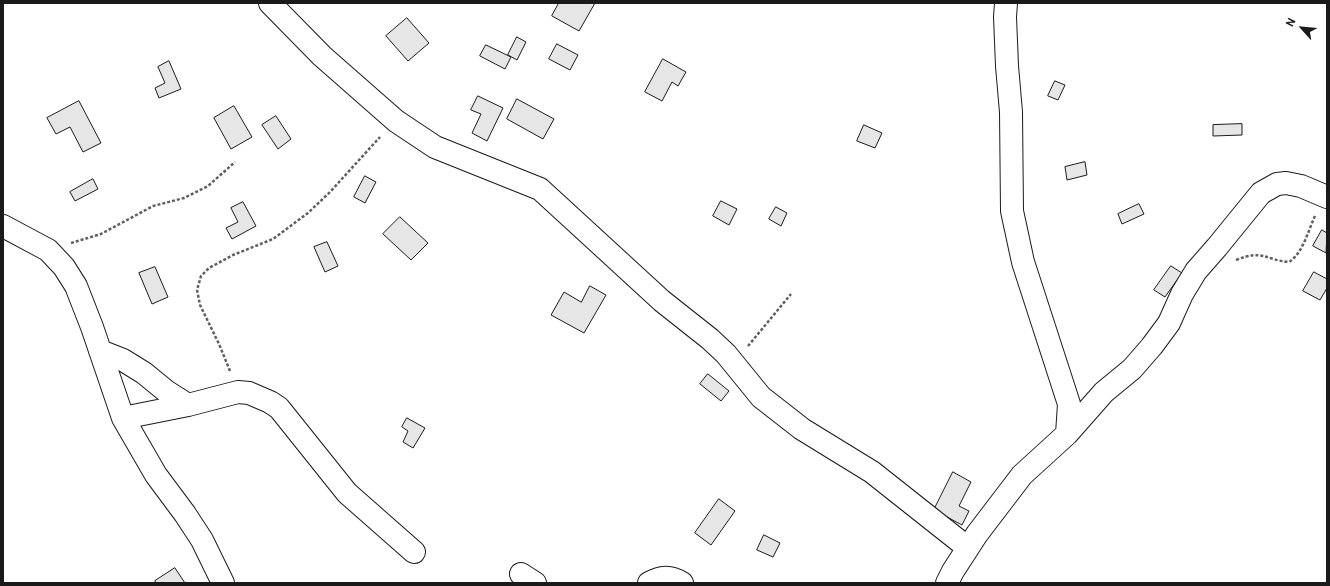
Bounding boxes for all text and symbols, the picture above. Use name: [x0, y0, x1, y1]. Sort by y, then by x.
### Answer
north arrow: [1282, 8, 1322, 48]
text: N: [1283, 16, 1298, 29]

